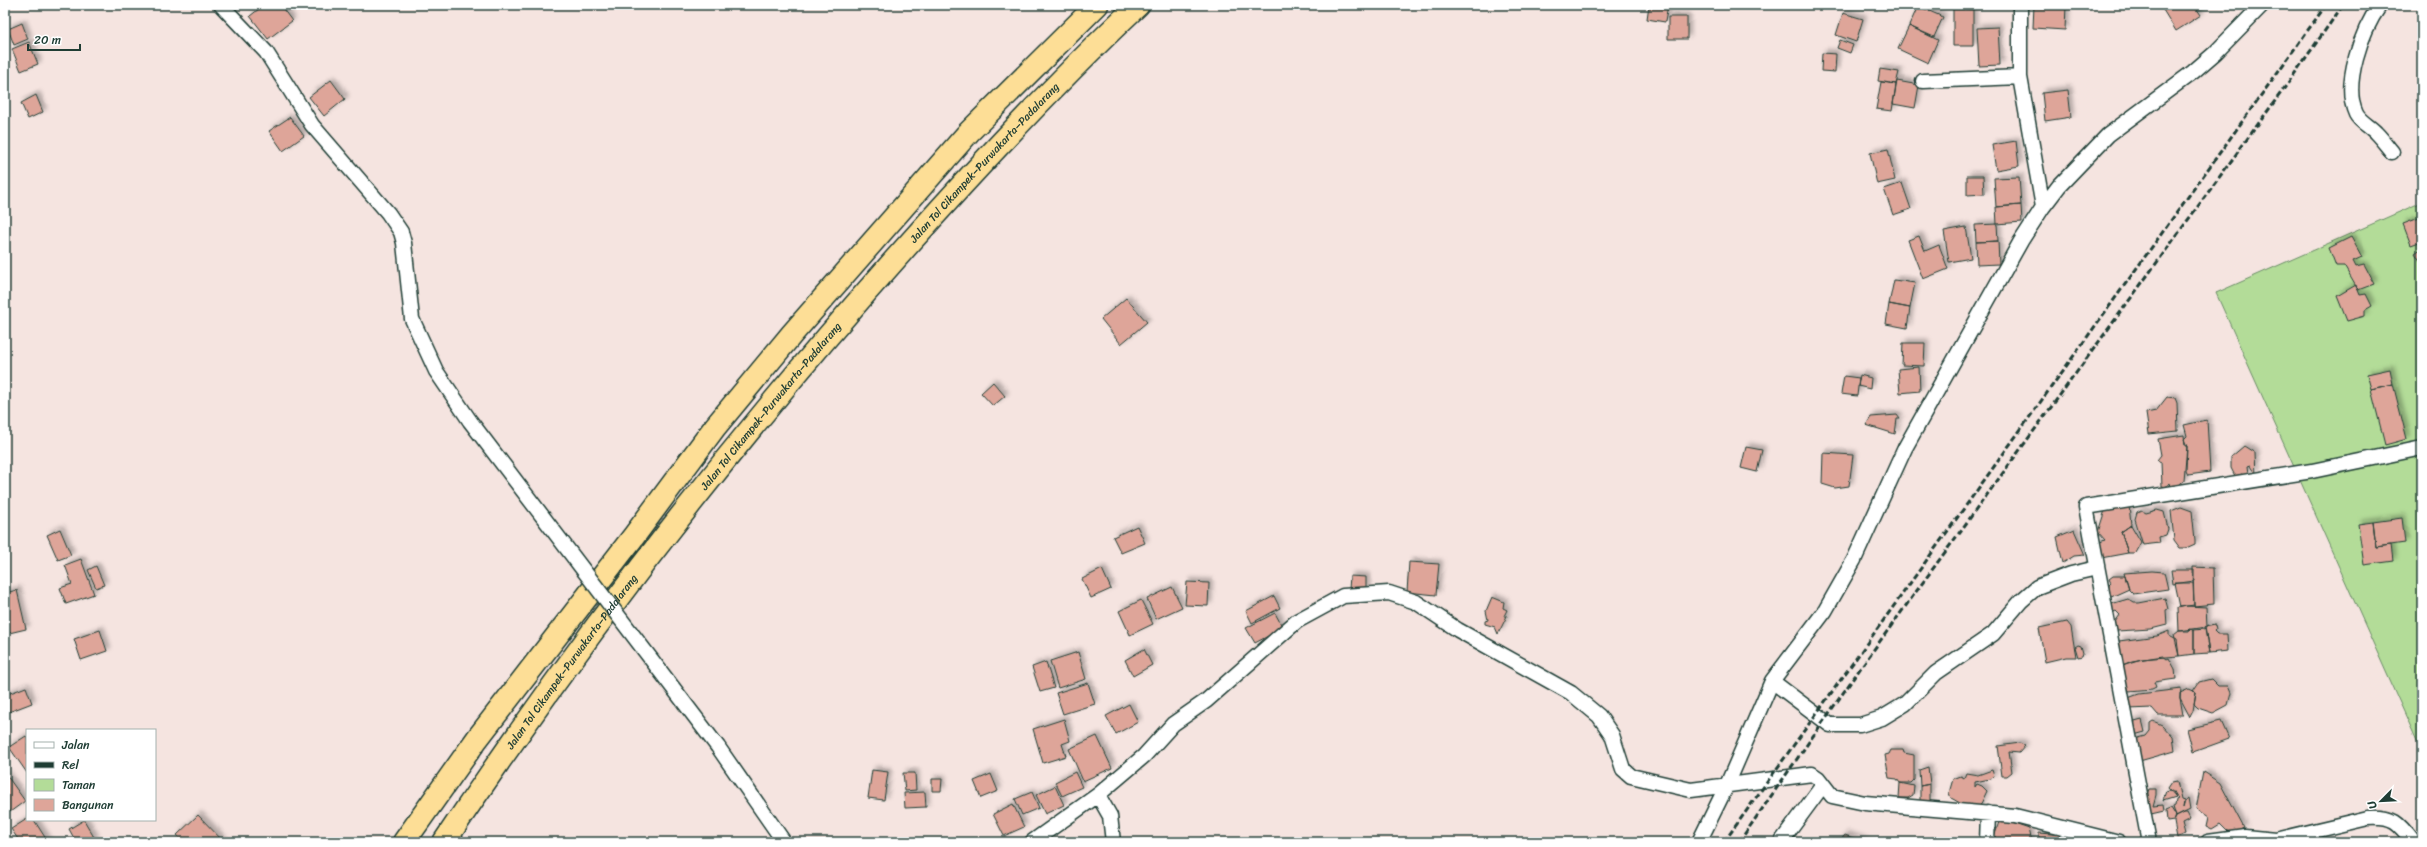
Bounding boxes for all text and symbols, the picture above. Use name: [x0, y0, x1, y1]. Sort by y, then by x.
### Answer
scale bar: [28, 26, 80, 52]
text: 20 m: [34, 29, 61, 51]
street label: Jalan Tol Cikampek–Purwakarta–Padalarang: [904, 78, 1064, 248]
street label: Jalan Tol Cikampek–Purwakarta–Padalarang: [695, 317, 846, 495]
street label: Jalan Tol Cikampek–Purwakarta–Padalarang: [500, 569, 643, 754]
legend: [26, 729, 156, 821]
text: Jalan: [61, 734, 90, 756]
text: Rel: [62, 754, 79, 776]
text: Taman: [62, 774, 96, 796]
north arrow: [2361, 781, 2401, 821]
text: Bangunan: [62, 794, 114, 816]
text: U: [2362, 797, 2382, 812]

